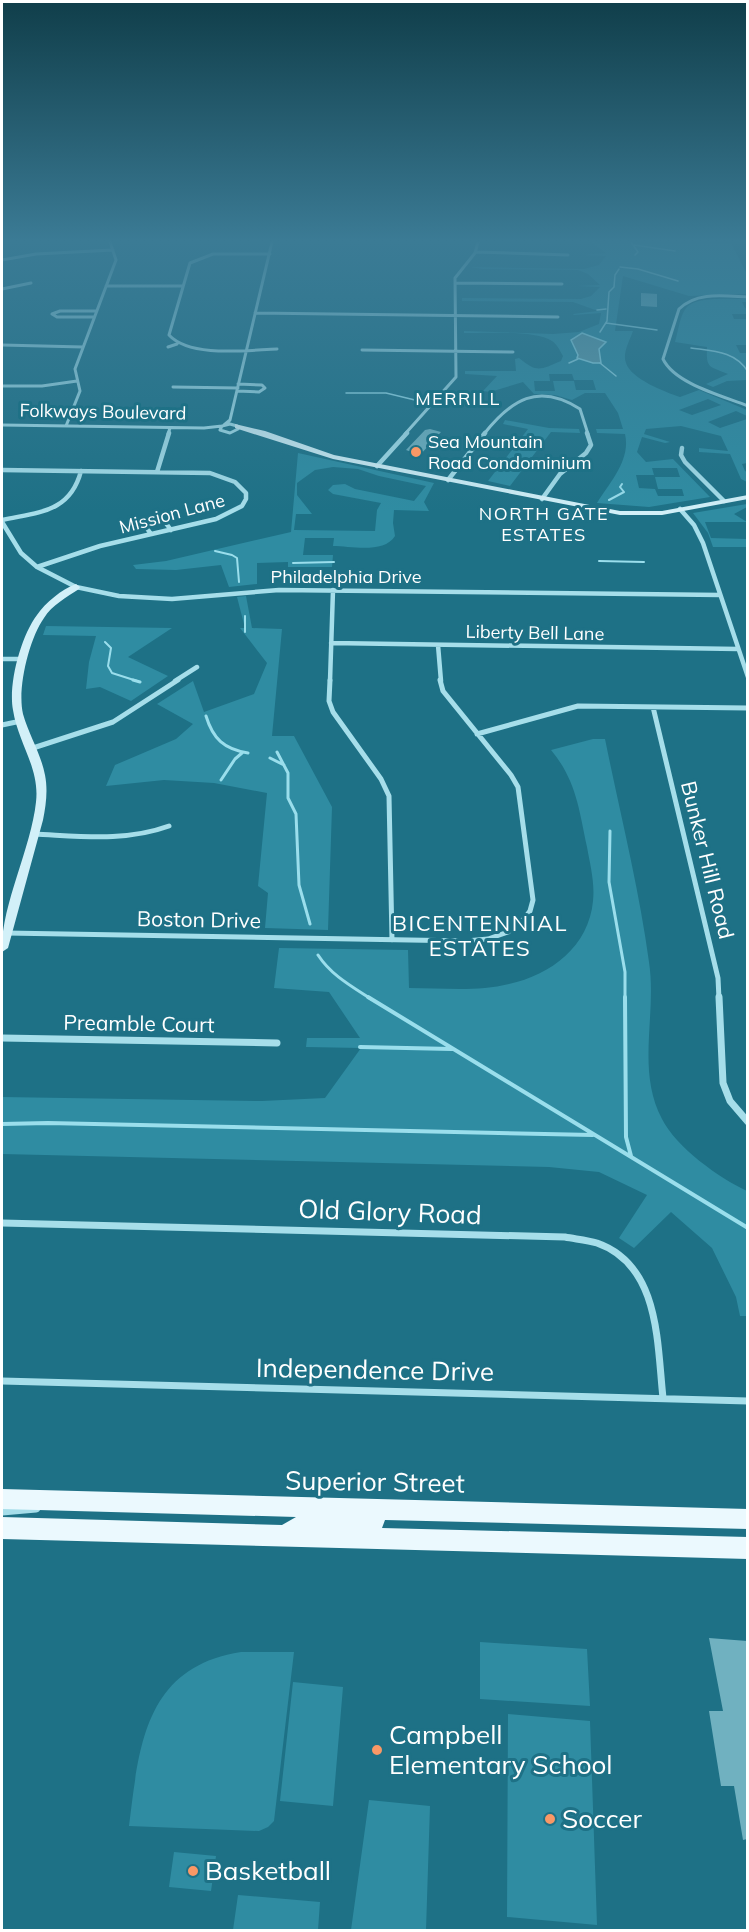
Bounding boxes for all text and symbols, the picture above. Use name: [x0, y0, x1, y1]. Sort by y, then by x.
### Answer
district label: MERRILL: [415, 387, 501, 410]
street label: Folkways Boulevard: [19, 399, 187, 424]
place label: Sea Mountain Road Condominium: [428, 430, 592, 474]
marker: Sea Mountain Road Condominium: [409, 445, 423, 459]
street label: Mission Lane: [117, 488, 227, 539]
district label: NORTH GATE ESTATES: [479, 502, 609, 546]
street label: Philadelphia Drive: [270, 565, 422, 588]
street label: Liberty Bell Lane: [466, 620, 605, 645]
street label: Bunker Hill Road: [676, 778, 740, 941]
street label: Boston Drive: [137, 905, 261, 933]
district label: BICENTENNIAL ESTATES: [392, 909, 568, 962]
street label: Preamble Court: [63, 1009, 215, 1037]
street label: Old Glory Road: [298, 1192, 482, 1231]
street label: Independence Drive: [256, 1351, 494, 1388]
street label: Superior Street: [285, 1463, 465, 1500]
place label: Campbell Elementary School: [389, 1718, 613, 1781]
marker: Campbell Elementary School: [370, 1743, 384, 1757]
place label: Soccer: [562, 1802, 642, 1835]
marker: Soccer: [543, 1812, 557, 1826]
place label: Basketball: [205, 1854, 331, 1887]
marker: Basketball: [186, 1864, 200, 1878]

